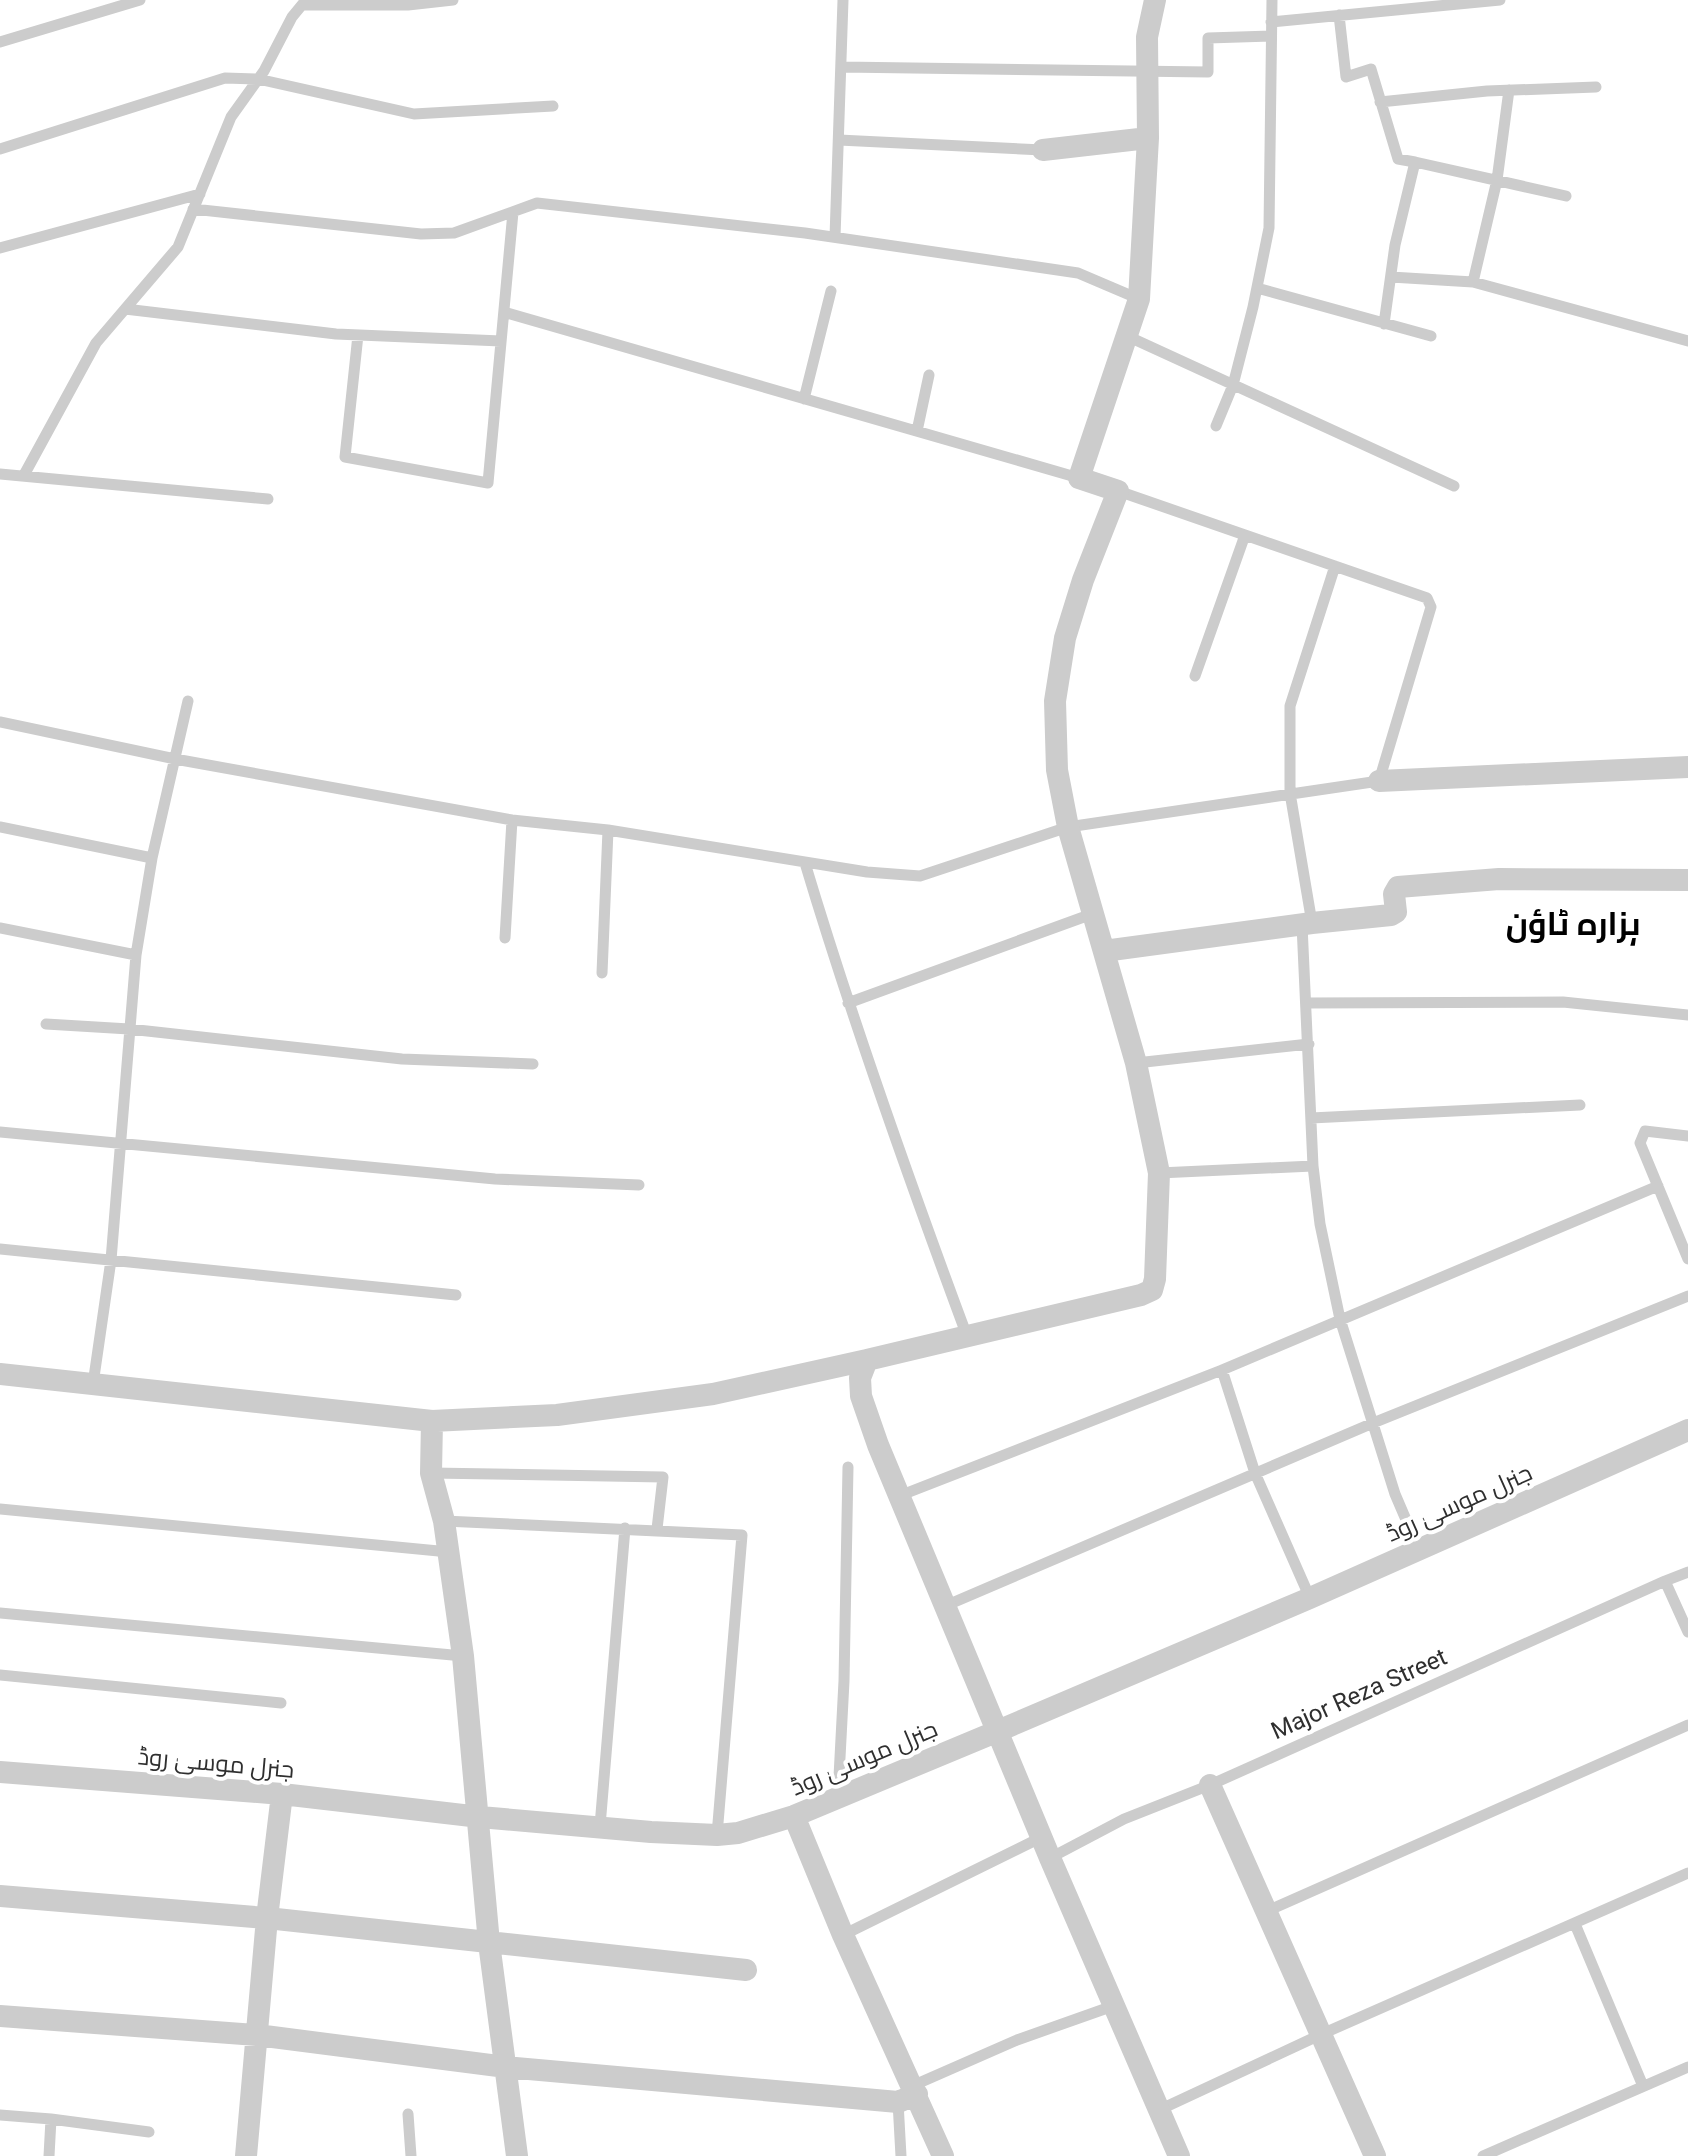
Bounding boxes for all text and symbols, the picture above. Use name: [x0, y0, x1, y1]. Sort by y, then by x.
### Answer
district label: ہزارہ ٹاؤن: [1506, 905, 1640, 946]
street label: جنرل موسیٰ روڈ: [1382, 1458, 1536, 1548]
street label: Major Reza Street: [1267, 1643, 1451, 1745]
street label: جنرل موسیٰ روڈ: [786, 1714, 942, 1802]
street label: جنرل موسیٰ روڈ: [137, 1742, 295, 1784]

